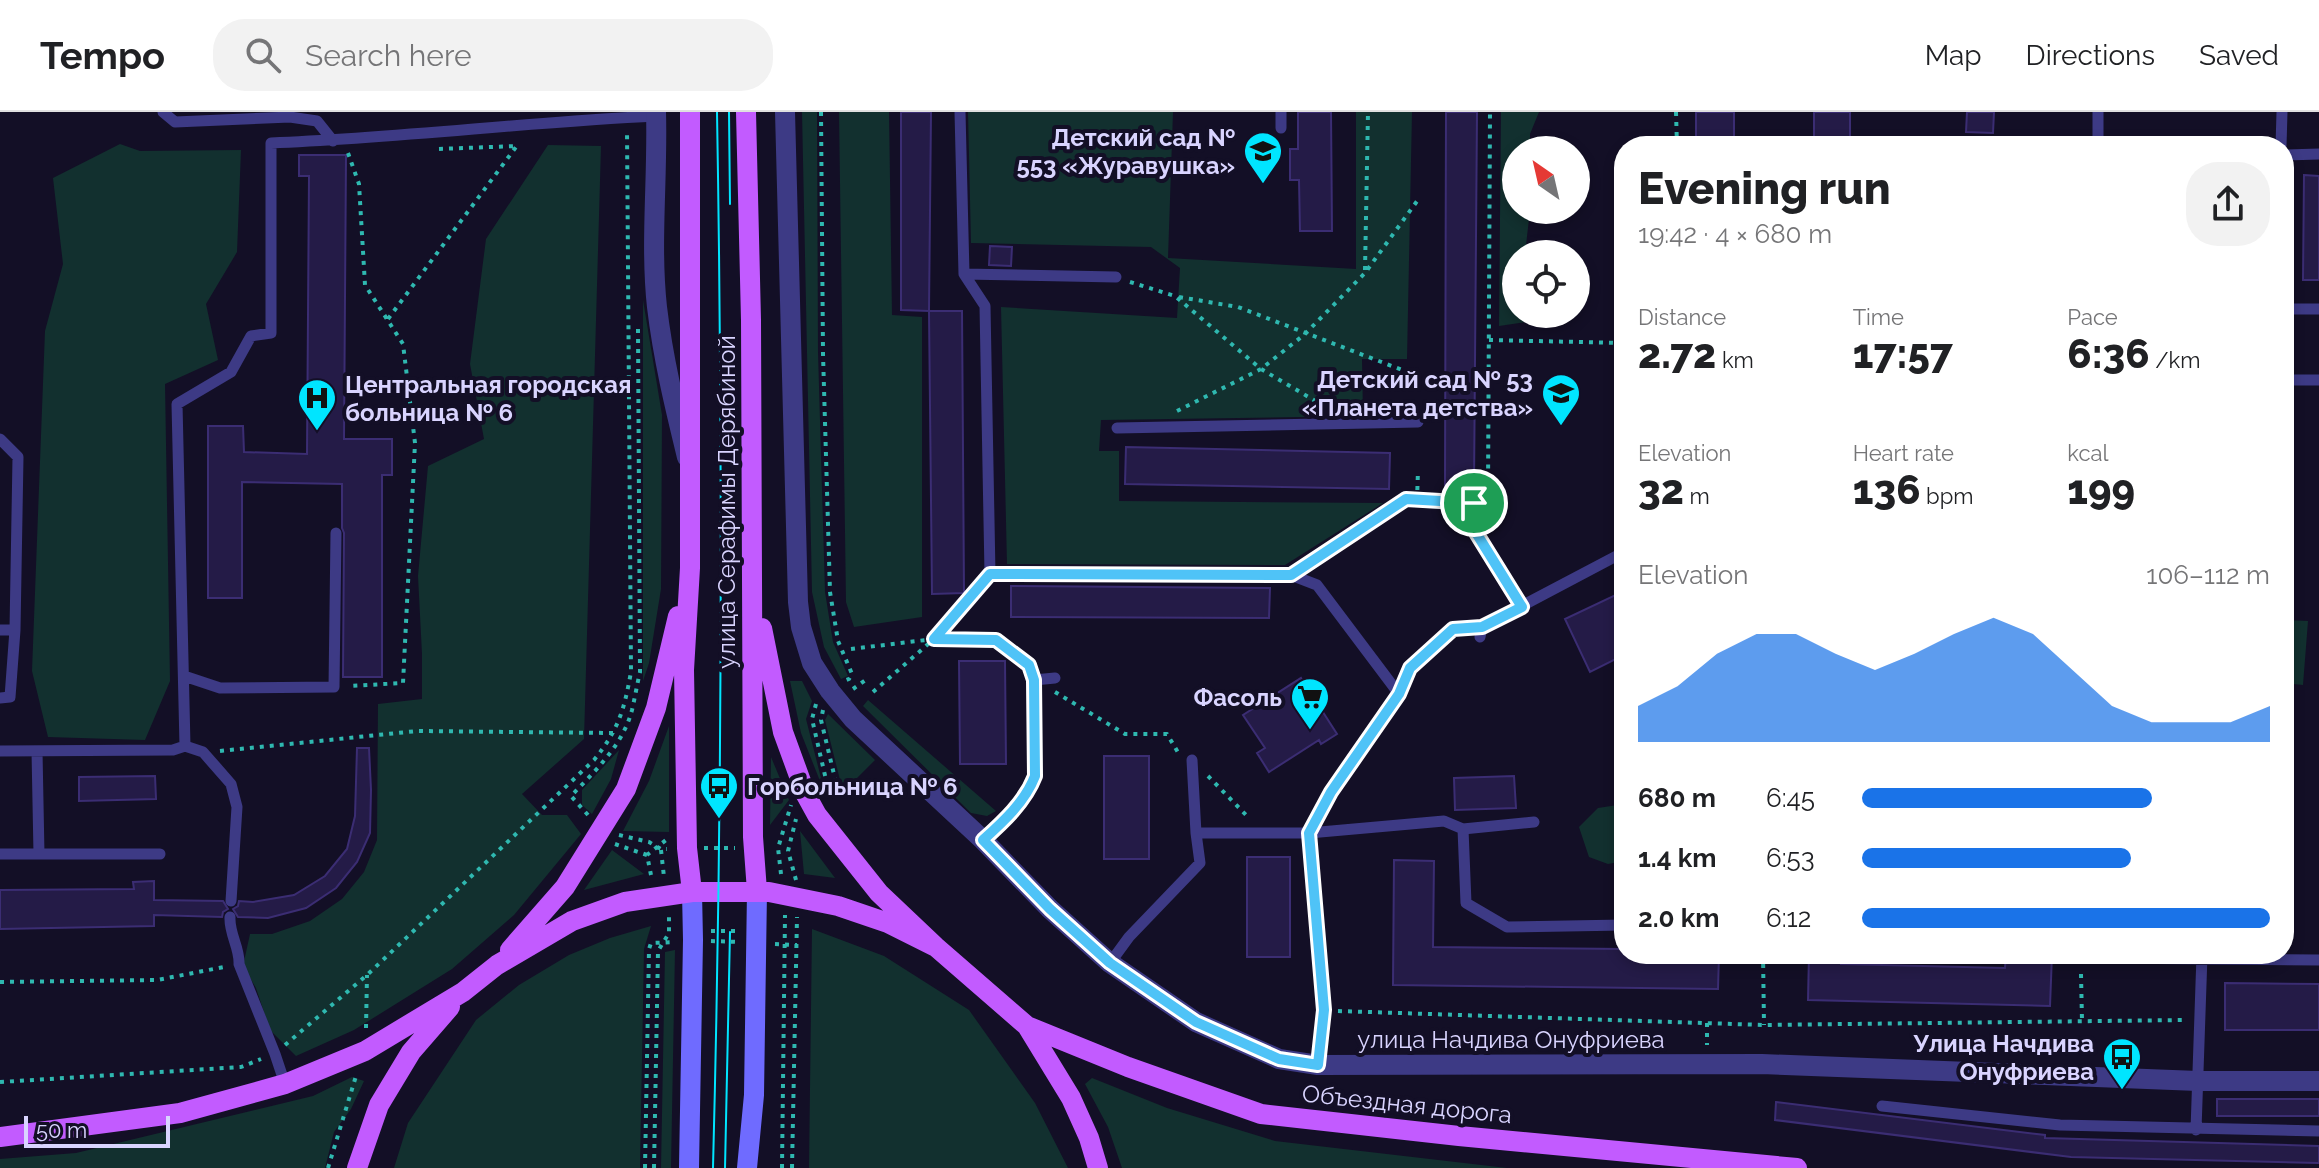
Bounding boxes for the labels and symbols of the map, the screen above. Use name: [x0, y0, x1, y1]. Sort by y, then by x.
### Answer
place label: Детский сад № 553 «Журавушка»: [1016, 123, 1235, 180]
school or university icon: Детский сад № 553 «Журавушка»: [1242, 130, 1284, 185]
north arrow: [1502, 136, 1590, 224]
street label: улица Серафимы Дерябиной: [712, 335, 741, 669]
place label: Детский сад № 53 «Планета детства»: [1302, 365, 1533, 422]
place label: Центральная городская больница № 6: [345, 370, 631, 427]
school or university icon: Детский сад № 53 «Планета детства»: [1540, 372, 1582, 427]
hospital icon: Центральная городская больница № 6: [296, 377, 338, 432]
pin: [1440, 469, 1508, 537]
supermarket icon: Фасоль: [1289, 676, 1331, 731]
place label: Фасоль: [1194, 683, 1282, 712]
bus stop icon: Горбольница № 6: [698, 765, 740, 820]
place label: Горбольница № 6: [747, 772, 958, 801]
street label: улица Начдива Онуфриева: [1357, 1025, 1665, 1054]
place label: Улица Начдива Онуфриева: [1913, 1029, 2094, 1086]
bus stop icon: Улица Начдива Онуфриева: [2101, 1036, 2143, 1091]
street label: Объездная дорога: [1301, 1079, 1513, 1129]
scale bar: [24, 1112, 170, 1148]

